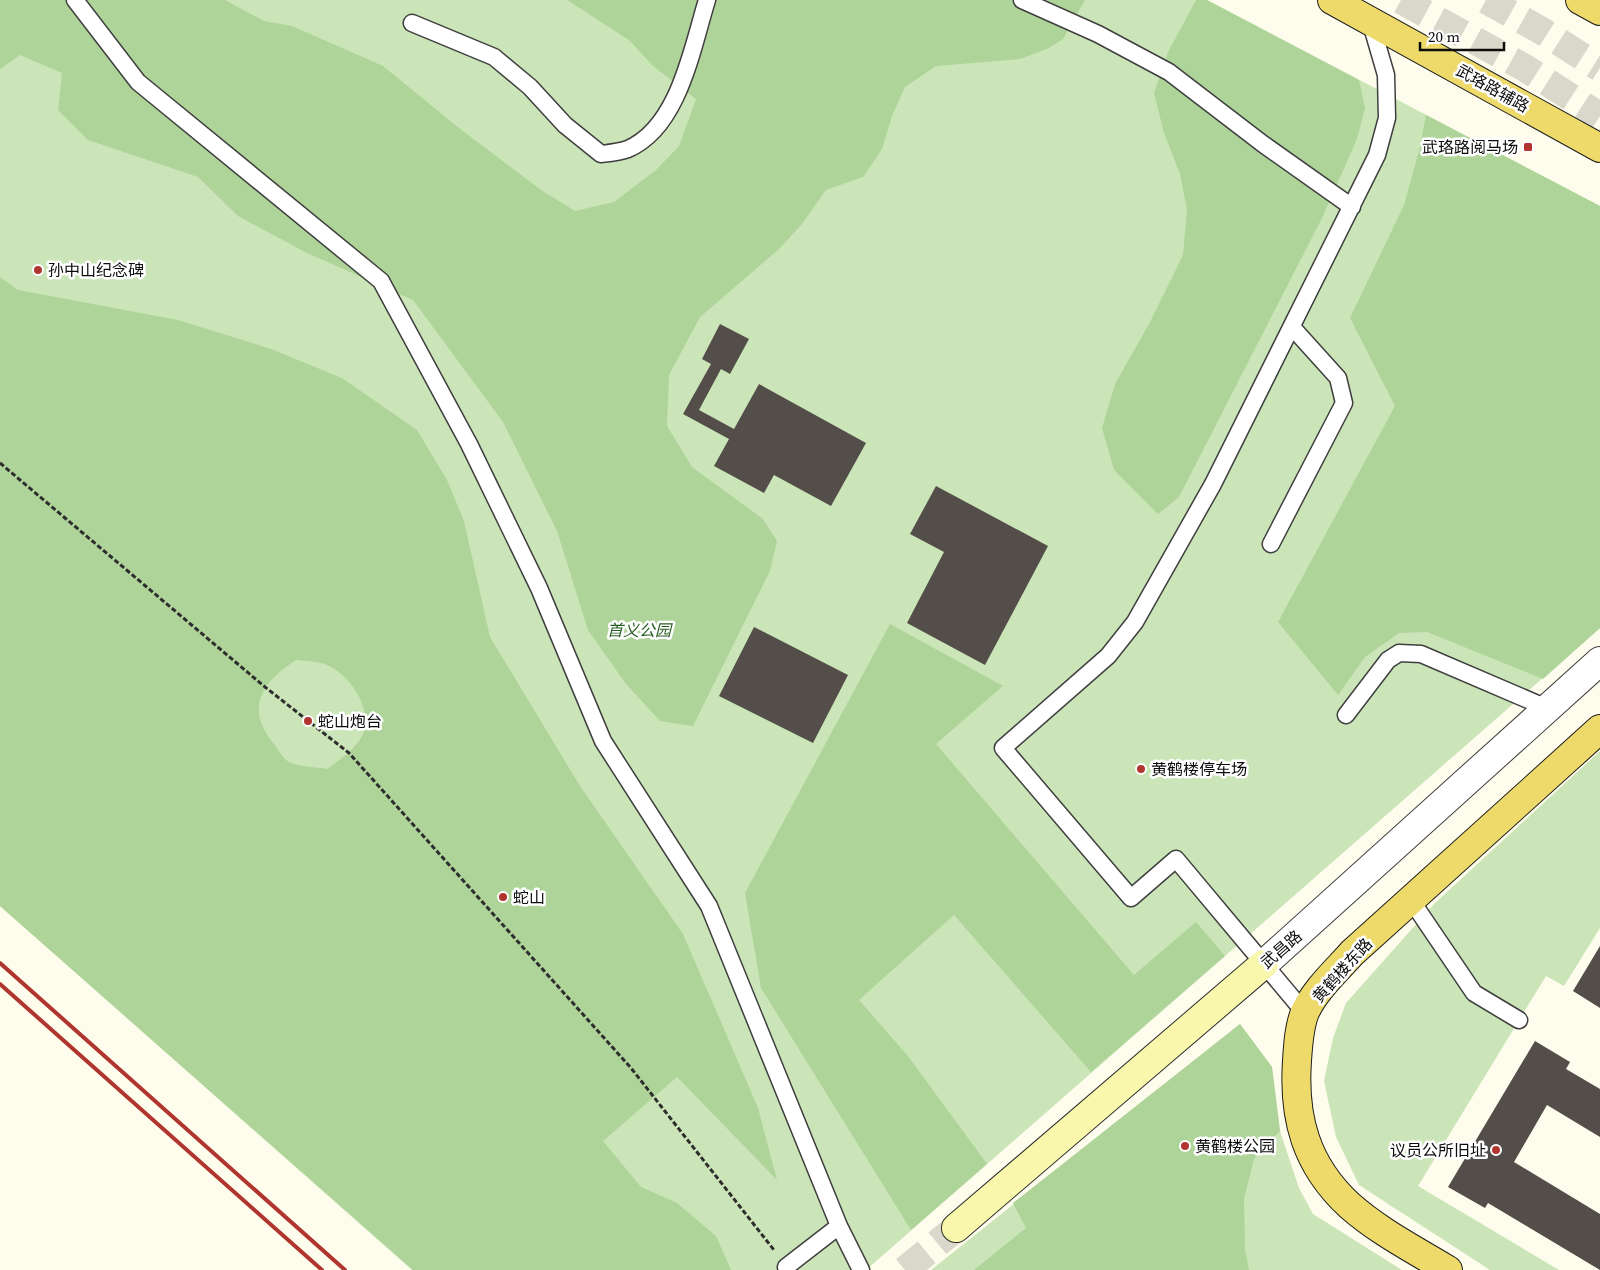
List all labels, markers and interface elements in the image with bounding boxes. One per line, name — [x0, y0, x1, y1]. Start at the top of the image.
scale bar — [1420, 20, 1504, 52]
text: 20 m — [1428, 26, 1460, 47]
street label: 武珞路辅路 — [1453, 59, 1533, 117]
place label: 武珞路阅马场 — [1422, 136, 1518, 158]
marker: 武珞路阅马场 — [1522, 141, 1534, 153]
place label: 孙中山纪念碑 — [48, 259, 144, 281]
marker: 孙中山纪念碑 — [32, 264, 44, 276]
park label: 首义公园 — [607, 619, 673, 641]
place label: 蛇山炮台 — [318, 710, 382, 732]
marker: 蛇山炮台 — [302, 715, 314, 727]
place label: 黄鹤楼停车场 — [1151, 758, 1247, 780]
marker: 黄鹤楼停车场 — [1135, 763, 1147, 775]
place label: 蛇山 — [513, 886, 545, 908]
marker: 蛇山 — [497, 891, 509, 903]
street label: 武昌路 — [1256, 925, 1306, 973]
street label: 黄鹤楼东路 — [1307, 933, 1377, 1007]
place label: 黄鹤楼公园 — [1195, 1135, 1275, 1157]
place label: 议员公所旧址 — [1390, 1139, 1486, 1161]
marker: 黄鹤楼公园 — [1179, 1140, 1191, 1152]
marker: 议员公所旧址 — [1490, 1144, 1502, 1156]

